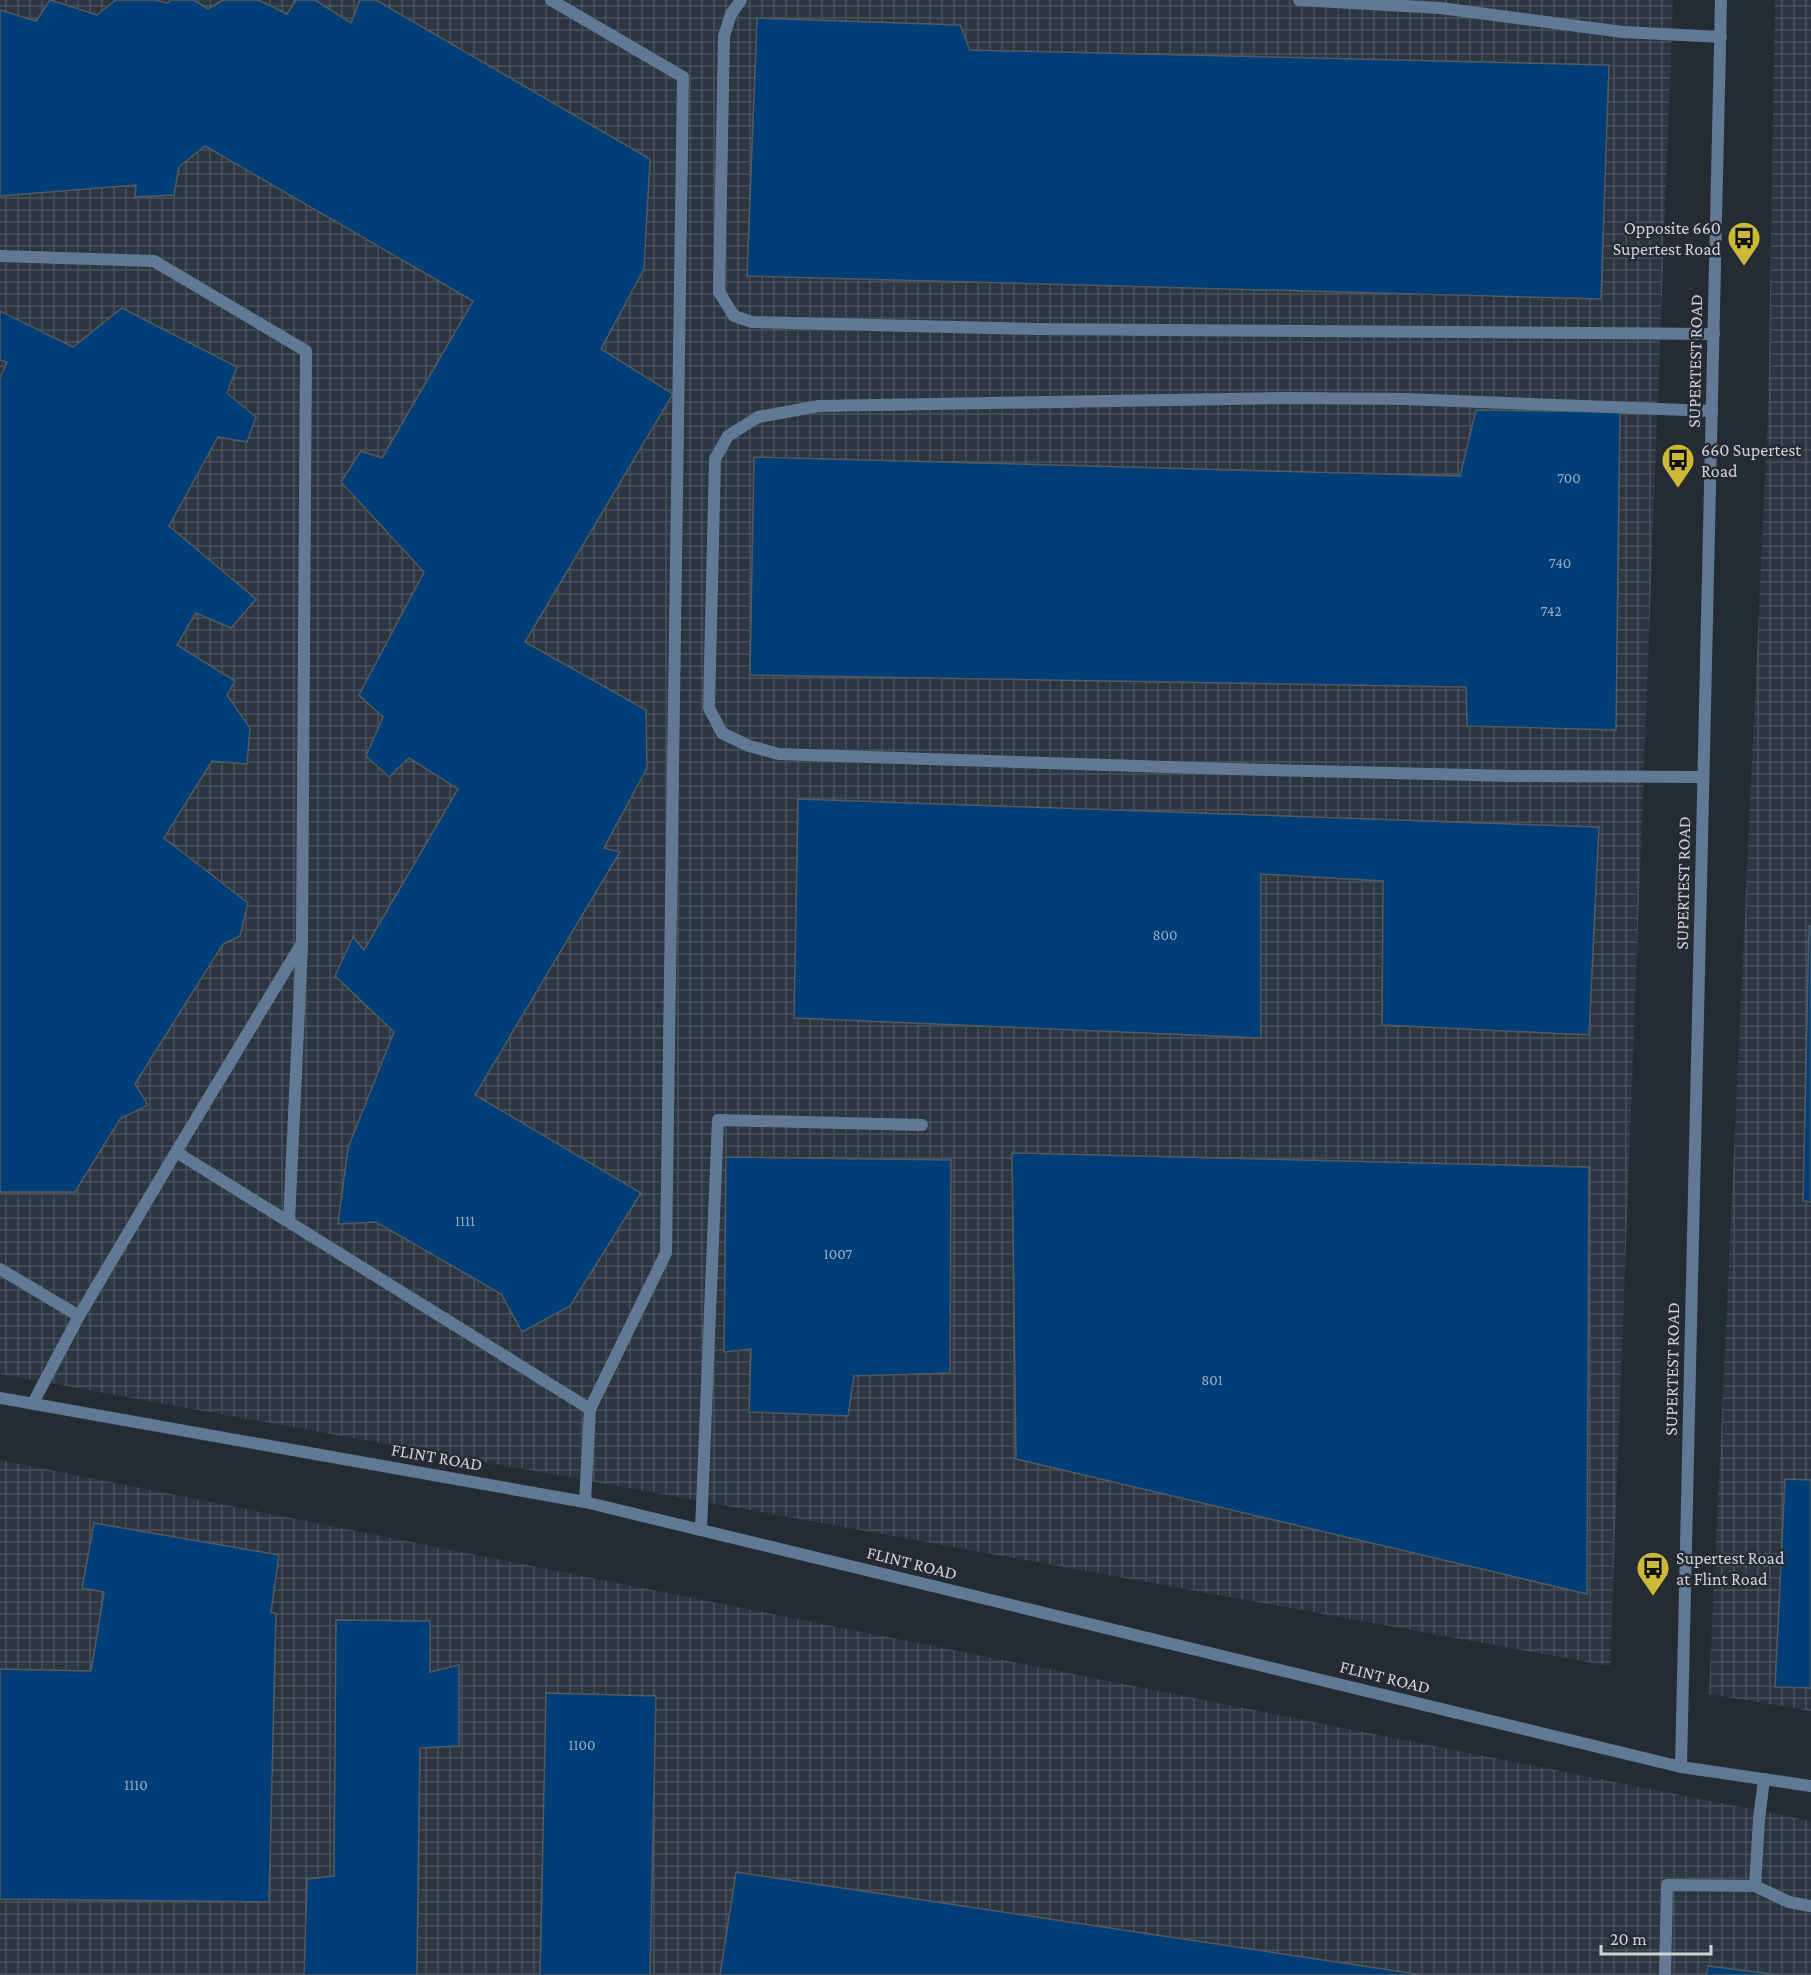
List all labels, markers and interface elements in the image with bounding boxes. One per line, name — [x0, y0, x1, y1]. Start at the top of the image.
place label: Opposite 660 Supertest Road — [1613, 218, 1722, 259]
bus stop icon: Opposite 660 Supertest Road — [1726, 220, 1762, 267]
street label: SUPERTEST ROAD — [1684, 294, 1706, 428]
place label: 660 Supertest Road — [1701, 440, 1802, 481]
bus stop icon: 660 Supertest Road — [1660, 442, 1696, 489]
house number: 700 — [1557, 470, 1581, 486]
house number: 740 — [1549, 555, 1571, 571]
house number: 742 — [1540, 603, 1562, 619]
street label: SUPERTEST ROAD — [1672, 816, 1694, 950]
house number: 800 — [1152, 927, 1178, 943]
house number: 1111 — [455, 1213, 475, 1229]
house number: 1007 — [824, 1246, 852, 1262]
street label: SUPERTEST ROAD — [1661, 1302, 1683, 1436]
house number: 801 — [1201, 1372, 1223, 1388]
street label: FLINT ROAD — [390, 1439, 484, 1475]
street label: FLINT ROAD — [865, 1542, 959, 1584]
place label: Supertest Road at Flint Road — [1676, 1548, 1785, 1589]
bus stop icon: Supertest Road at Flint Road — [1635, 1550, 1671, 1597]
street label: FLINT ROAD — [1338, 1656, 1432, 1698]
house number: 1100 — [569, 1737, 595, 1753]
house number: 1110 — [124, 1777, 148, 1793]
scale bar — [1601, 1918, 1710, 1956]
text: 20 m — [1610, 1929, 1647, 1949]

